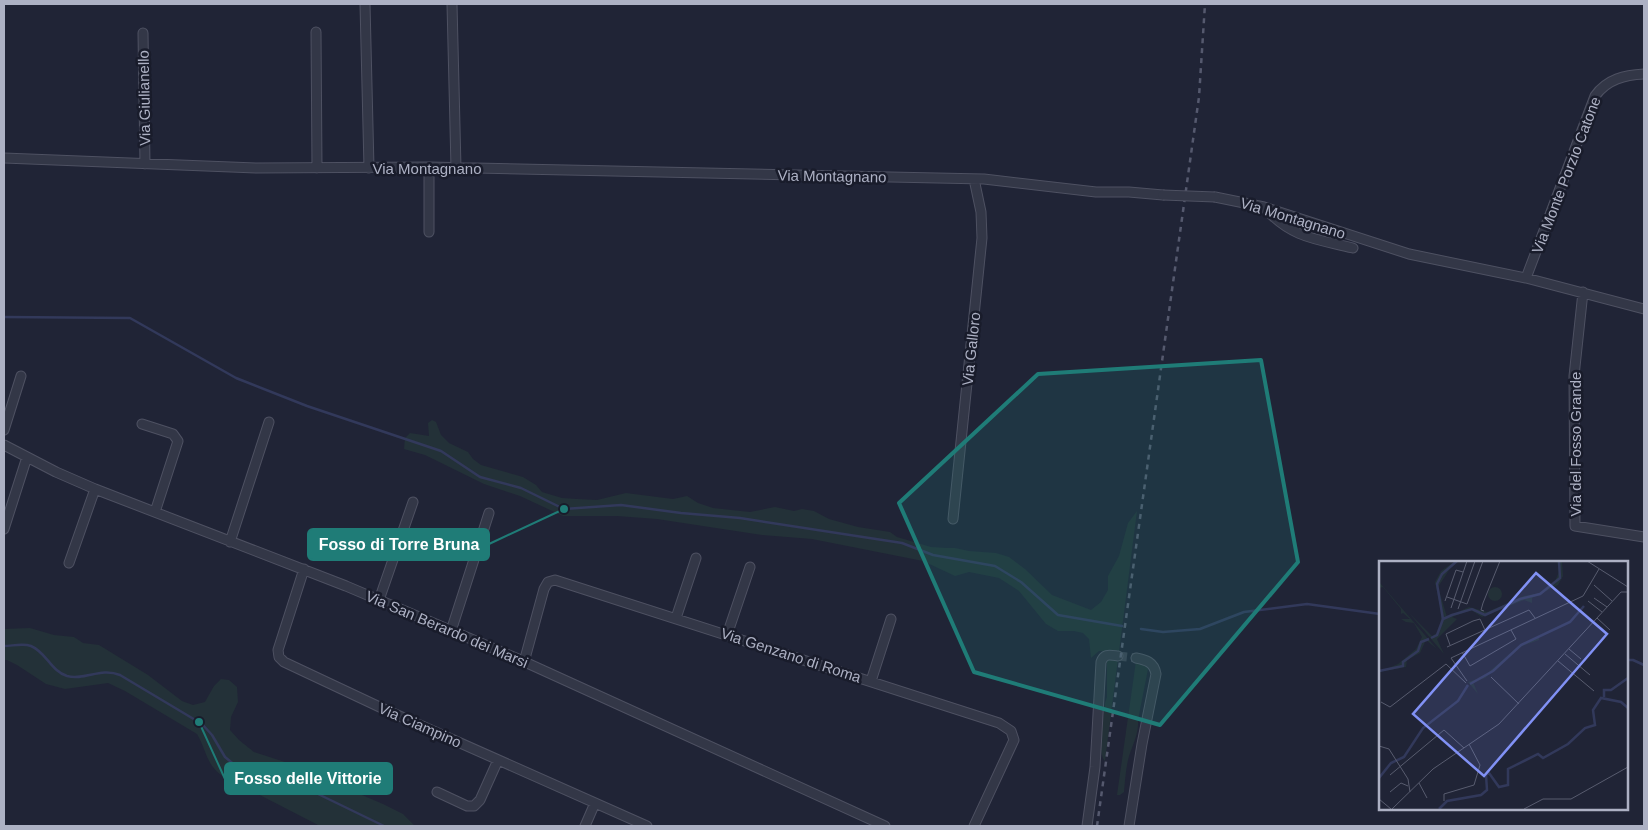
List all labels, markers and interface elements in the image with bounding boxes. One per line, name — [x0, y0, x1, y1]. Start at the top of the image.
street label: Via Giulianello — [135, 50, 153, 146]
street label: Via Monte Porzio Catone — [1528, 94, 1604, 256]
street label: Via Montagnano — [373, 160, 481, 177]
street label: Via Montagnano — [777, 167, 887, 185]
street label: Via Montagnano — [1238, 194, 1348, 242]
street label: Via Galloro — [959, 311, 983, 387]
street label: Via del Fosso Grande — [1567, 372, 1584, 516]
callout: Fosso di Torre Bruna — [308, 529, 489, 560]
text: Fosso di Torre Bruna — [319, 536, 479, 553]
inset map — [1379, 561, 1628, 810]
street label: Via San Berardo dei Marsi — [363, 587, 531, 671]
street label: Via Genzano di Roma — [719, 624, 864, 686]
street label: Via Ciampino — [376, 699, 464, 751]
callout: Fosso delle Vittorie — [225, 763, 392, 794]
text: Fosso delle Vittorie — [234, 770, 382, 787]

